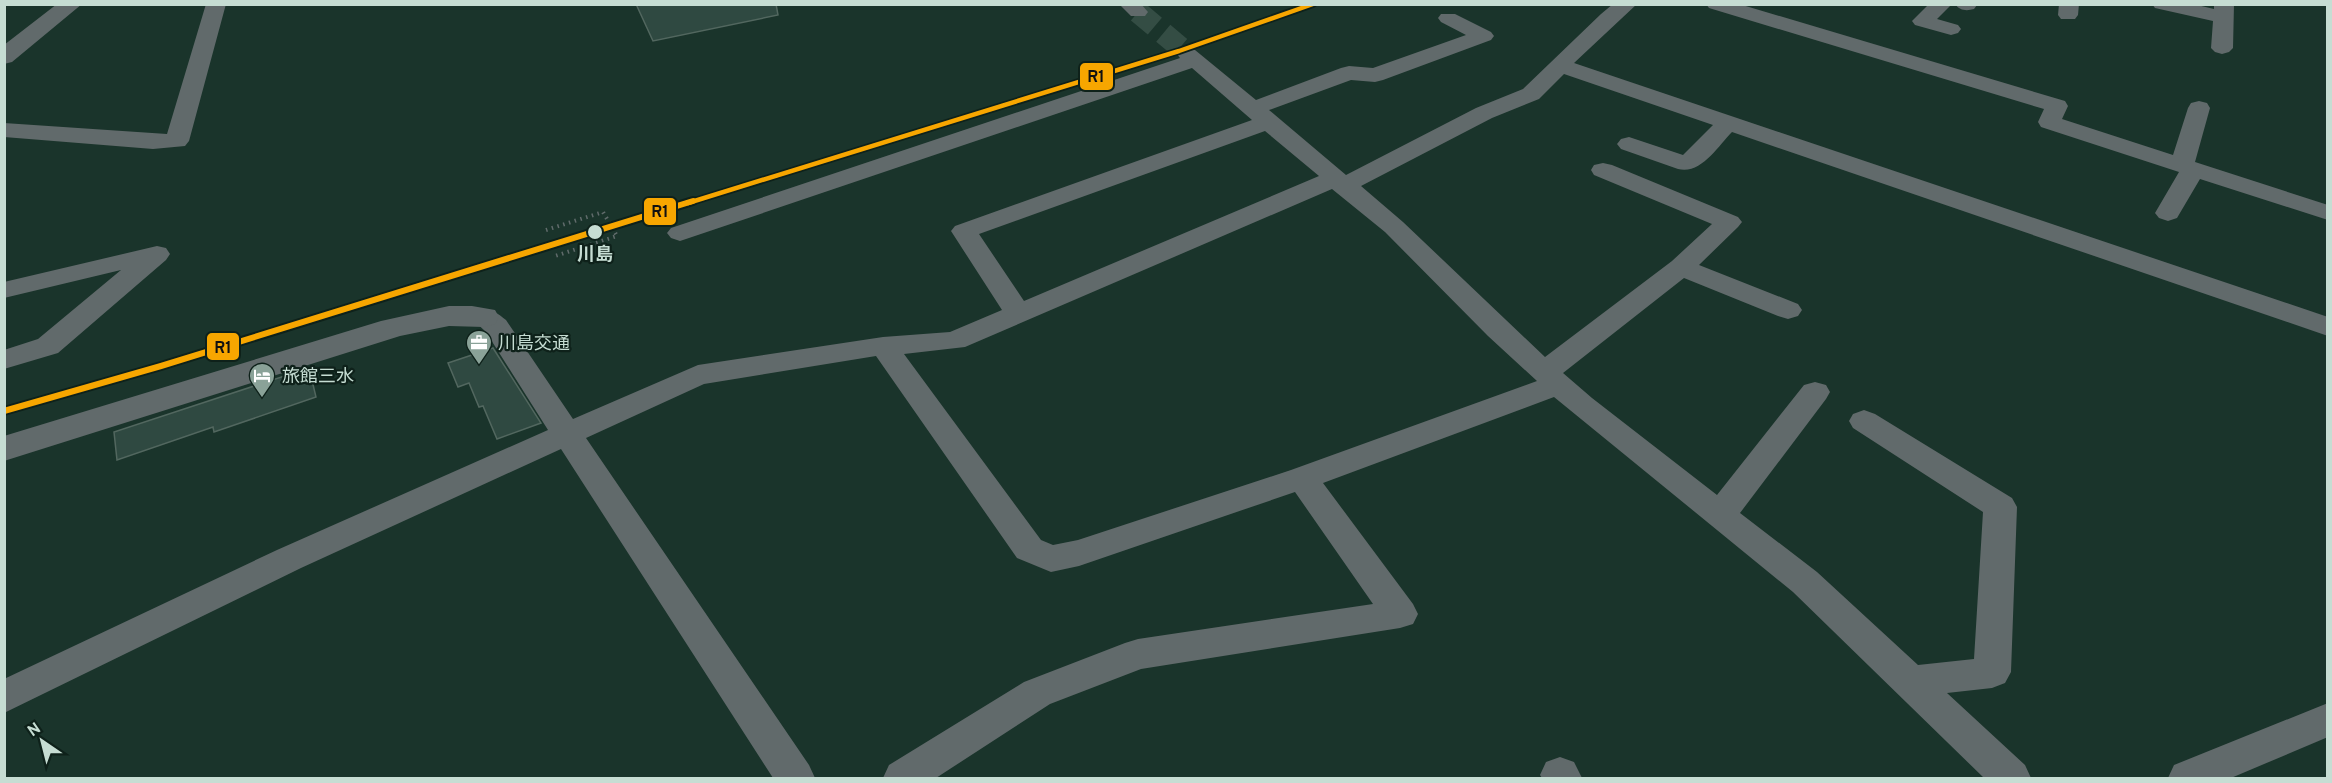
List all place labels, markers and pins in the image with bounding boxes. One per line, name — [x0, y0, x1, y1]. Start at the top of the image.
marker: 川島 — [586, 223, 604, 241]
place label: 川島 — [577, 244, 613, 267]
office icon: 川島交通 — [464, 328, 494, 366]
place label: 川島交通 — [498, 333, 570, 356]
hotel icon: 旅館三水 — [247, 361, 277, 399]
place label: 旅館三水 — [282, 366, 354, 389]

